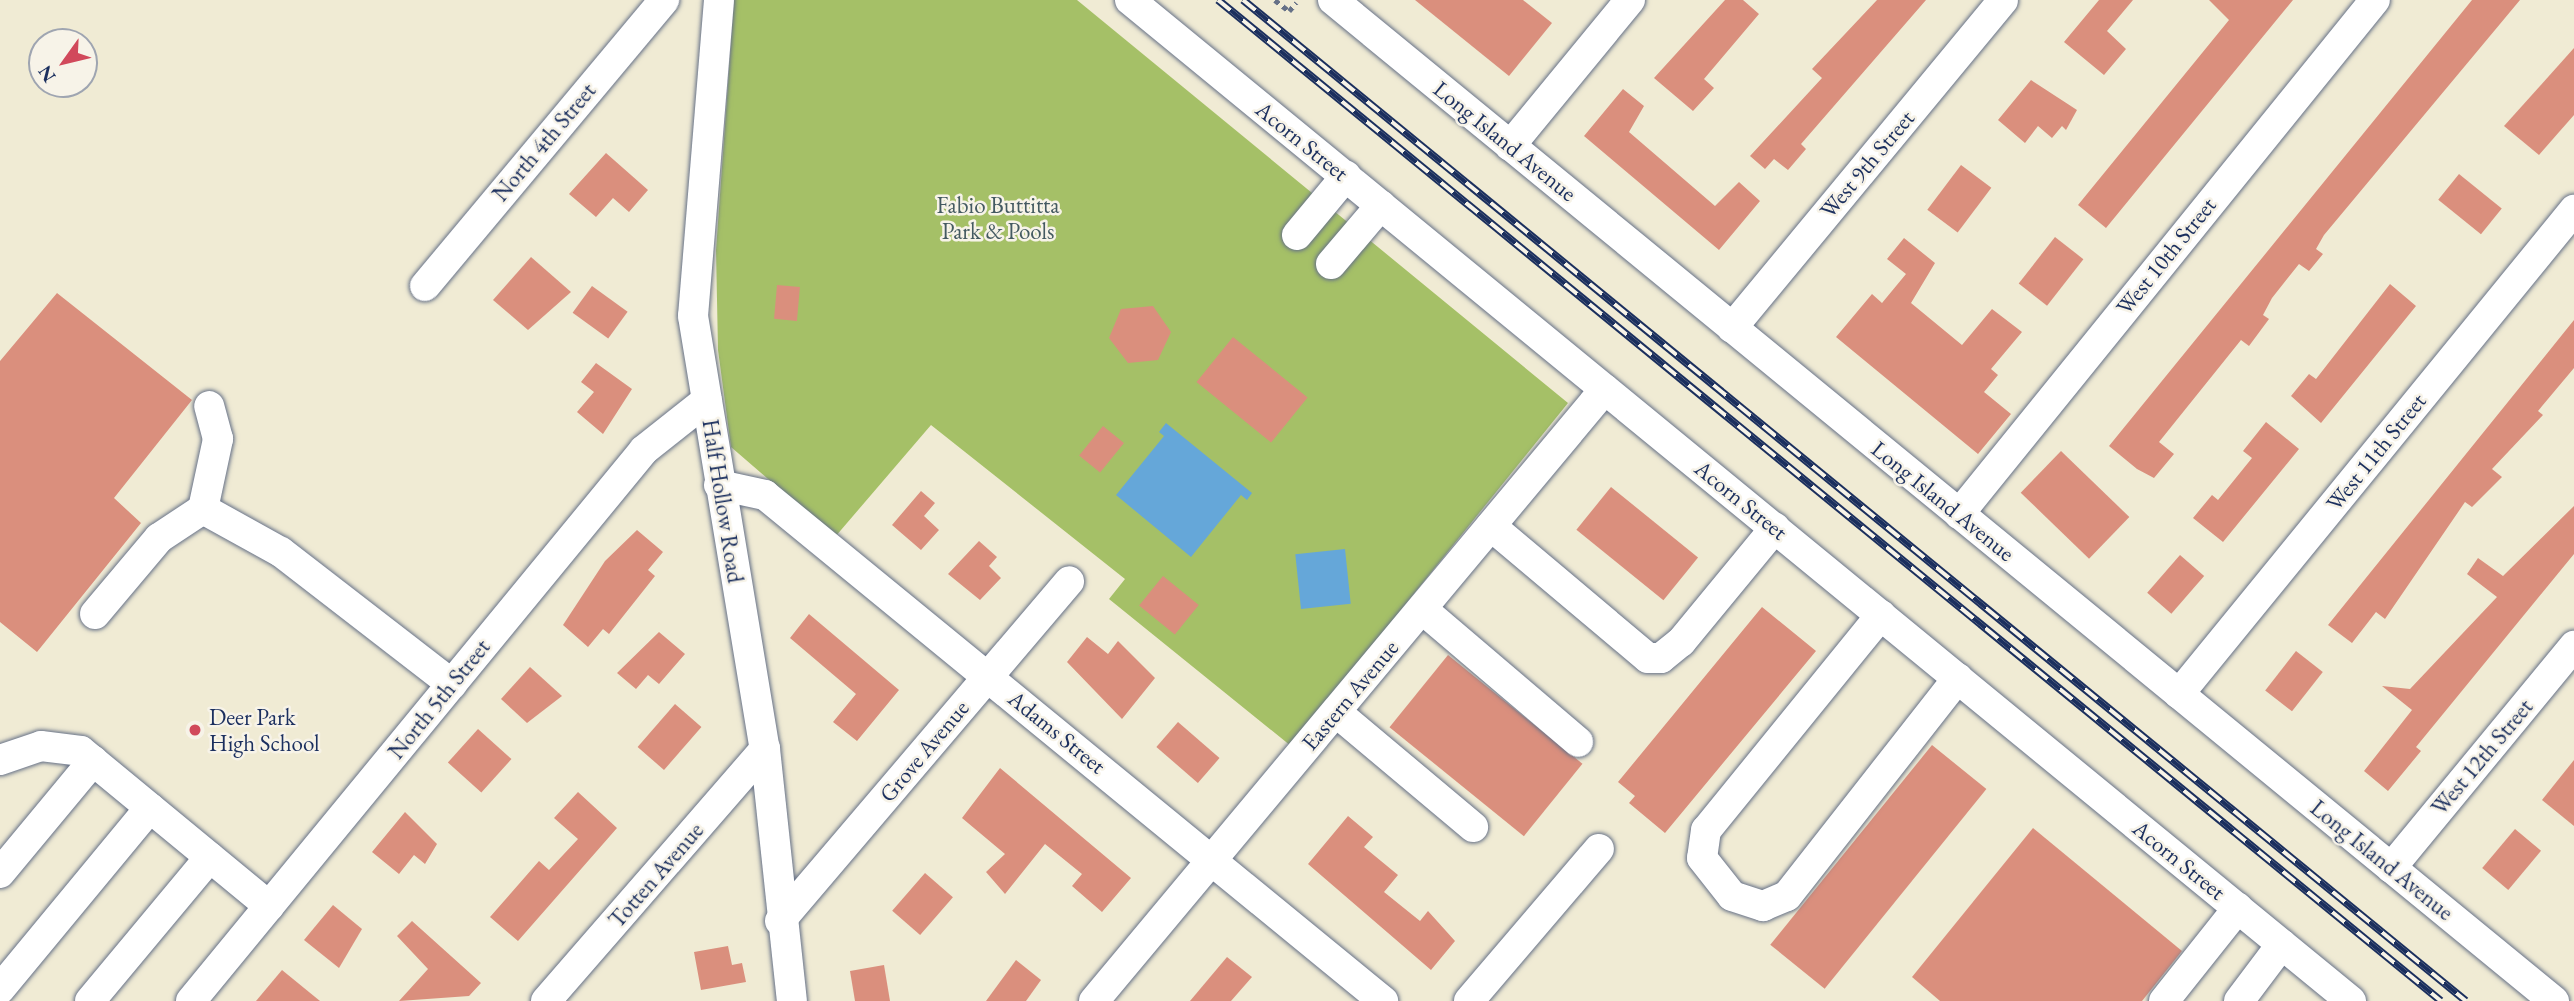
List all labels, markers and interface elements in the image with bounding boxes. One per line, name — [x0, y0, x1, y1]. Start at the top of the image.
north arrow — [28, 28, 98, 98]
text: N — [32, 61, 61, 87]
street label: Long Island Avenue — [1428, 75, 1582, 207]
street label: North 4th Street — [486, 77, 602, 207]
street label: Acorn Street — [1250, 95, 1354, 187]
street label: West 9th Street — [1814, 104, 1920, 224]
park label: Fabio Buttitta Park & Pools — [936, 191, 1060, 245]
street label: West 10th Street — [2110, 192, 2222, 320]
street label: West 11th Street — [2320, 388, 2432, 516]
street label: Half Hollow Road — [696, 417, 750, 585]
street label: Long Island Avenue — [1866, 435, 2020, 567]
street label: Acorn Street — [1689, 454, 1793, 546]
street label: North 5th Street — [382, 634, 496, 764]
street label: Eastern Avenue — [1296, 634, 1404, 756]
street label: Adams Street — [1003, 684, 1111, 780]
street label: West 12th Street — [2425, 693, 2539, 821]
street label: Grove Avenue — [873, 694, 975, 808]
place label: Deer Park High School — [209, 703, 320, 757]
marker: Deer Park High School — [187, 722, 203, 738]
street label: Long Island Avenue — [2305, 794, 2459, 926]
street label: Acorn Street — [2127, 814, 2231, 906]
street label: Totten Avenue — [603, 817, 709, 933]

